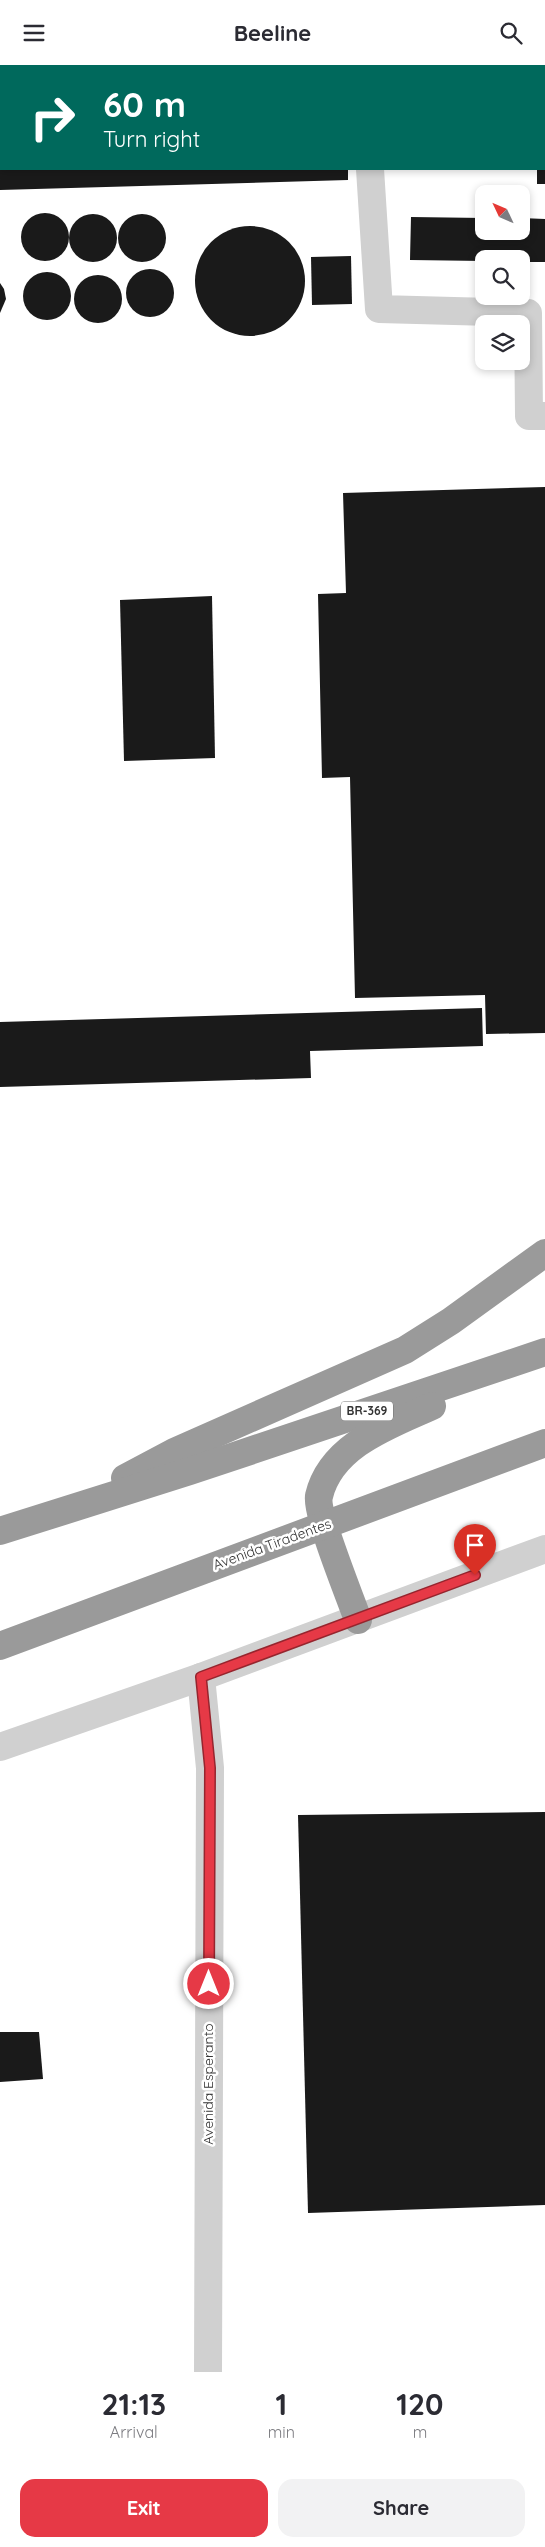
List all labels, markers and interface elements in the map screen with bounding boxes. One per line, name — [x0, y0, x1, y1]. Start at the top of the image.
icon: menu — [20, 19, 48, 47]
text: Beeline — [234, 19, 311, 47]
icon: search — [497, 19, 525, 47]
text: 60 m — [103, 82, 186, 126]
icon: right — [20, 85, 85, 150]
text: Turn right — [103, 125, 200, 153]
north arrow — [475, 185, 530, 240]
map controls — [475, 185, 530, 370]
button: search — [475, 250, 530, 305]
button: layers — [475, 315, 530, 370]
road number: BR-369 — [341, 1401, 393, 1420]
street label: Avenida Tiradentes — [210, 1514, 334, 1574]
pin — [454, 1524, 496, 1575]
icon: arrive — [461, 1531, 489, 1559]
position arrow — [182, 1957, 234, 2009]
street label: Avenida Esperanto — [199, 2023, 217, 2145]
text: 21:13 — [101, 2385, 166, 2423]
text: 1 — [275, 2385, 287, 2423]
text: 120 — [396, 2385, 444, 2423]
text: Arrival — [110, 2422, 158, 2442]
text: min — [268, 2422, 295, 2442]
text: m — [413, 2422, 427, 2442]
button: Exit — [20, 2479, 268, 2537]
button: Share — [278, 2479, 525, 2537]

